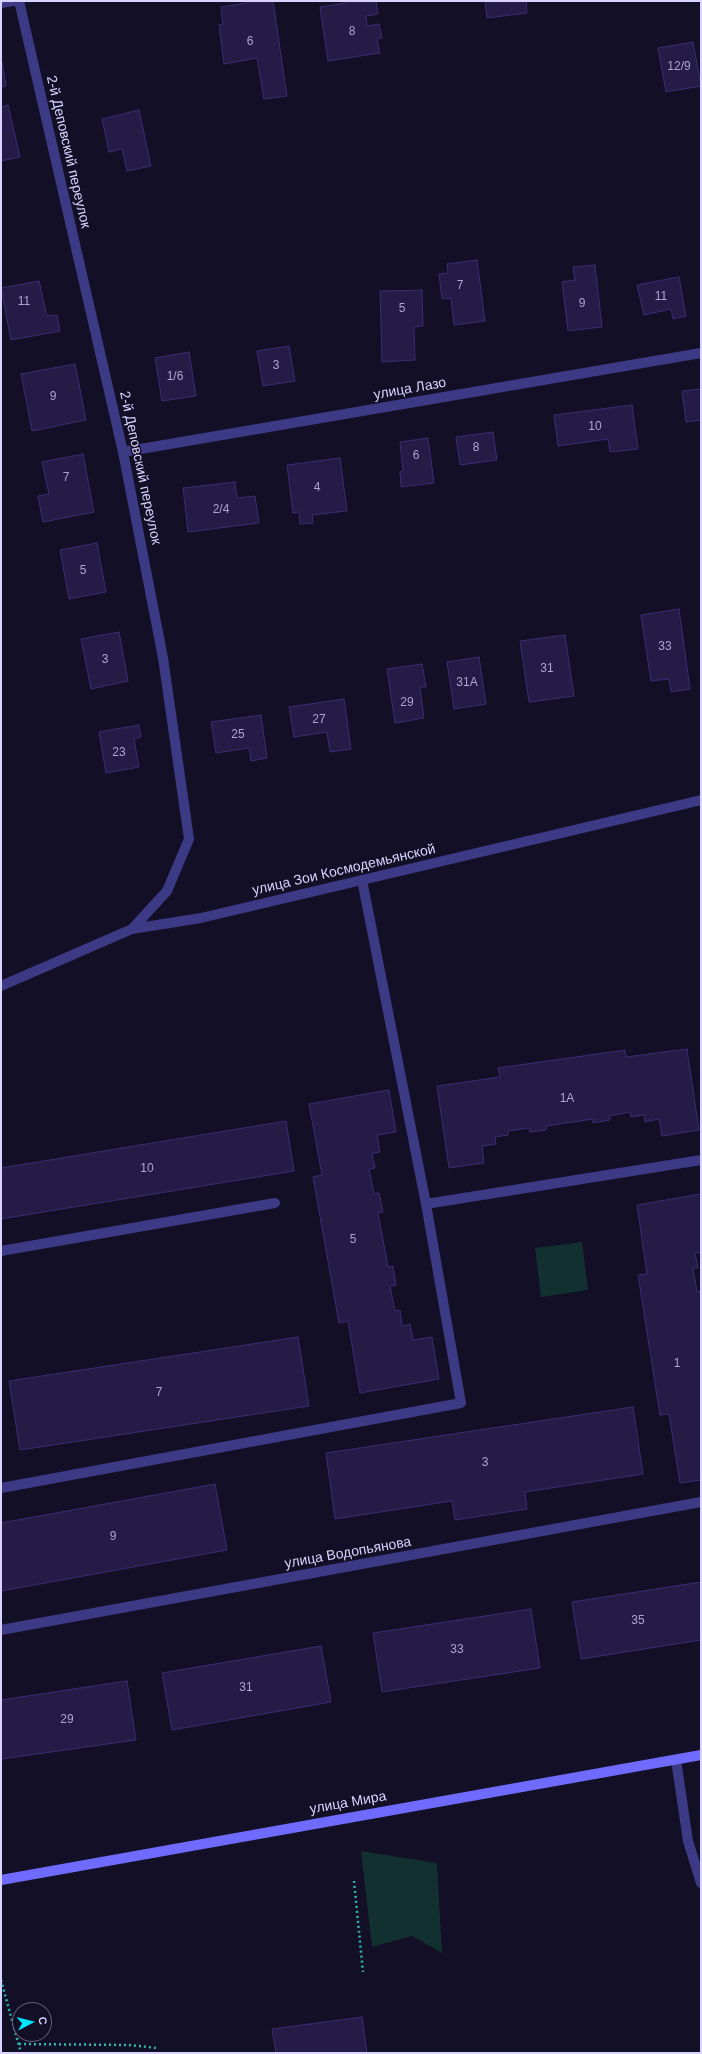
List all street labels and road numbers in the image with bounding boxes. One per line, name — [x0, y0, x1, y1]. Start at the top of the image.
street label: 2-й Деповский переулок — [42, 74, 94, 230]
street label: улица Лазо — [372, 374, 448, 404]
street label: 2-й Деповский переулок — [116, 390, 164, 546]
street label: улица Зои Космодемьянской — [251, 841, 437, 899]
street label: улица Водопьянова — [283, 1534, 413, 1572]
street label: улица Мира — [308, 1788, 388, 1818]

